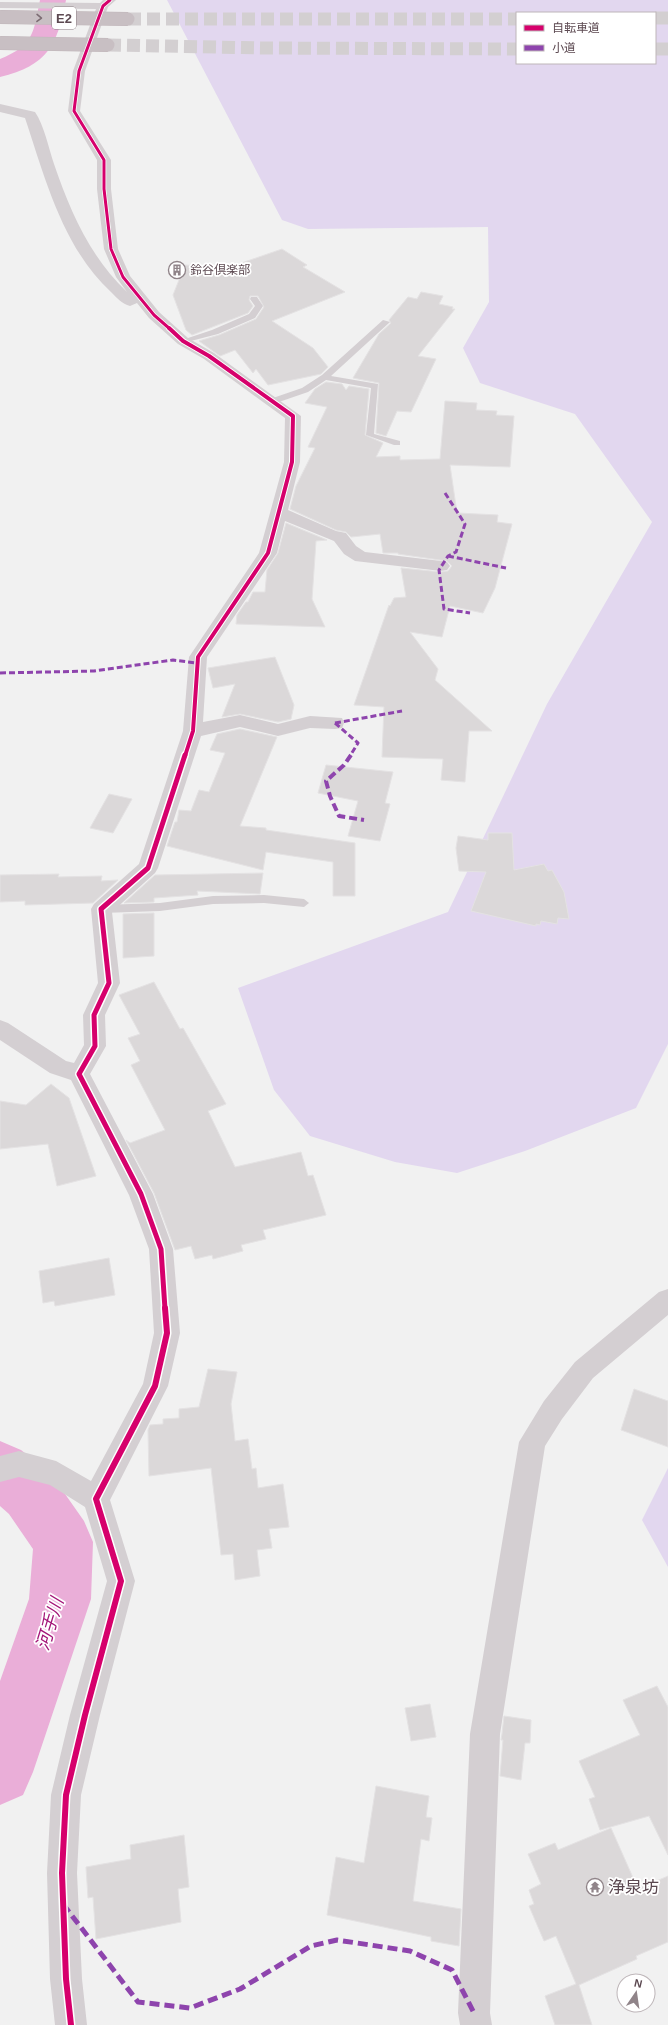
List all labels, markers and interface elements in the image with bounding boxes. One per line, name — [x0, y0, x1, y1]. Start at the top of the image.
road number: E2 — [52, 7, 76, 29]
legend — [516, 12, 656, 64]
one-way arrow — [36, 14, 42, 22]
text: 自転車道 — [552, 21, 600, 35]
text: 小道 — [552, 41, 576, 55]
building icon: 鈴谷倶楽部 — [167, 260, 187, 280]
place label: 鈴谷倶楽部 — [190, 263, 250, 277]
water label: 河手川 — [33, 1593, 68, 1653]
temple icon: 浄泉坊 — [585, 1877, 605, 1897]
place label: 浄泉坊 — [608, 1878, 659, 1897]
north arrow — [616, 1973, 656, 2013]
text: N — [633, 1977, 644, 1990]

